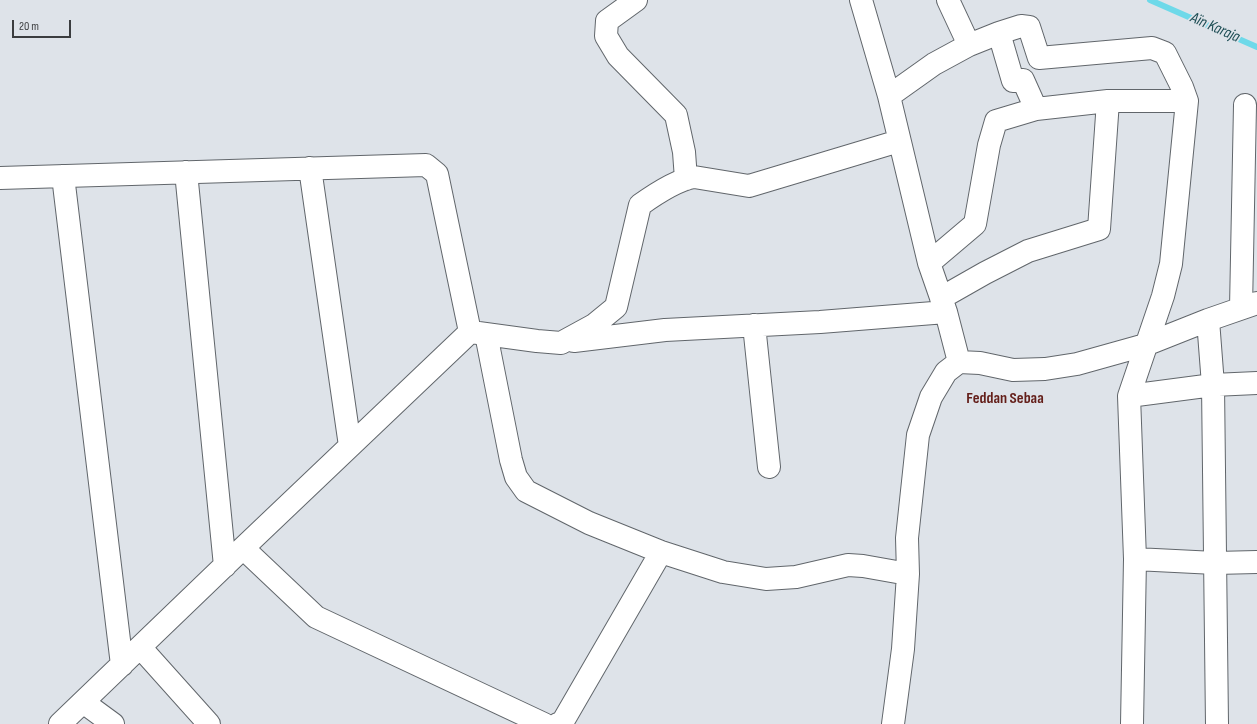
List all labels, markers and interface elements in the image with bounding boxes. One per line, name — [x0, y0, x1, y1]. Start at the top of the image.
water label: Aïn Karaja — [1187, 9, 1243, 47]
scale bar — [14, 12, 73, 38]
text: 20 m — [19, 19, 39, 34]
district label: Feddan Sebaa — [966, 389, 1044, 409]

